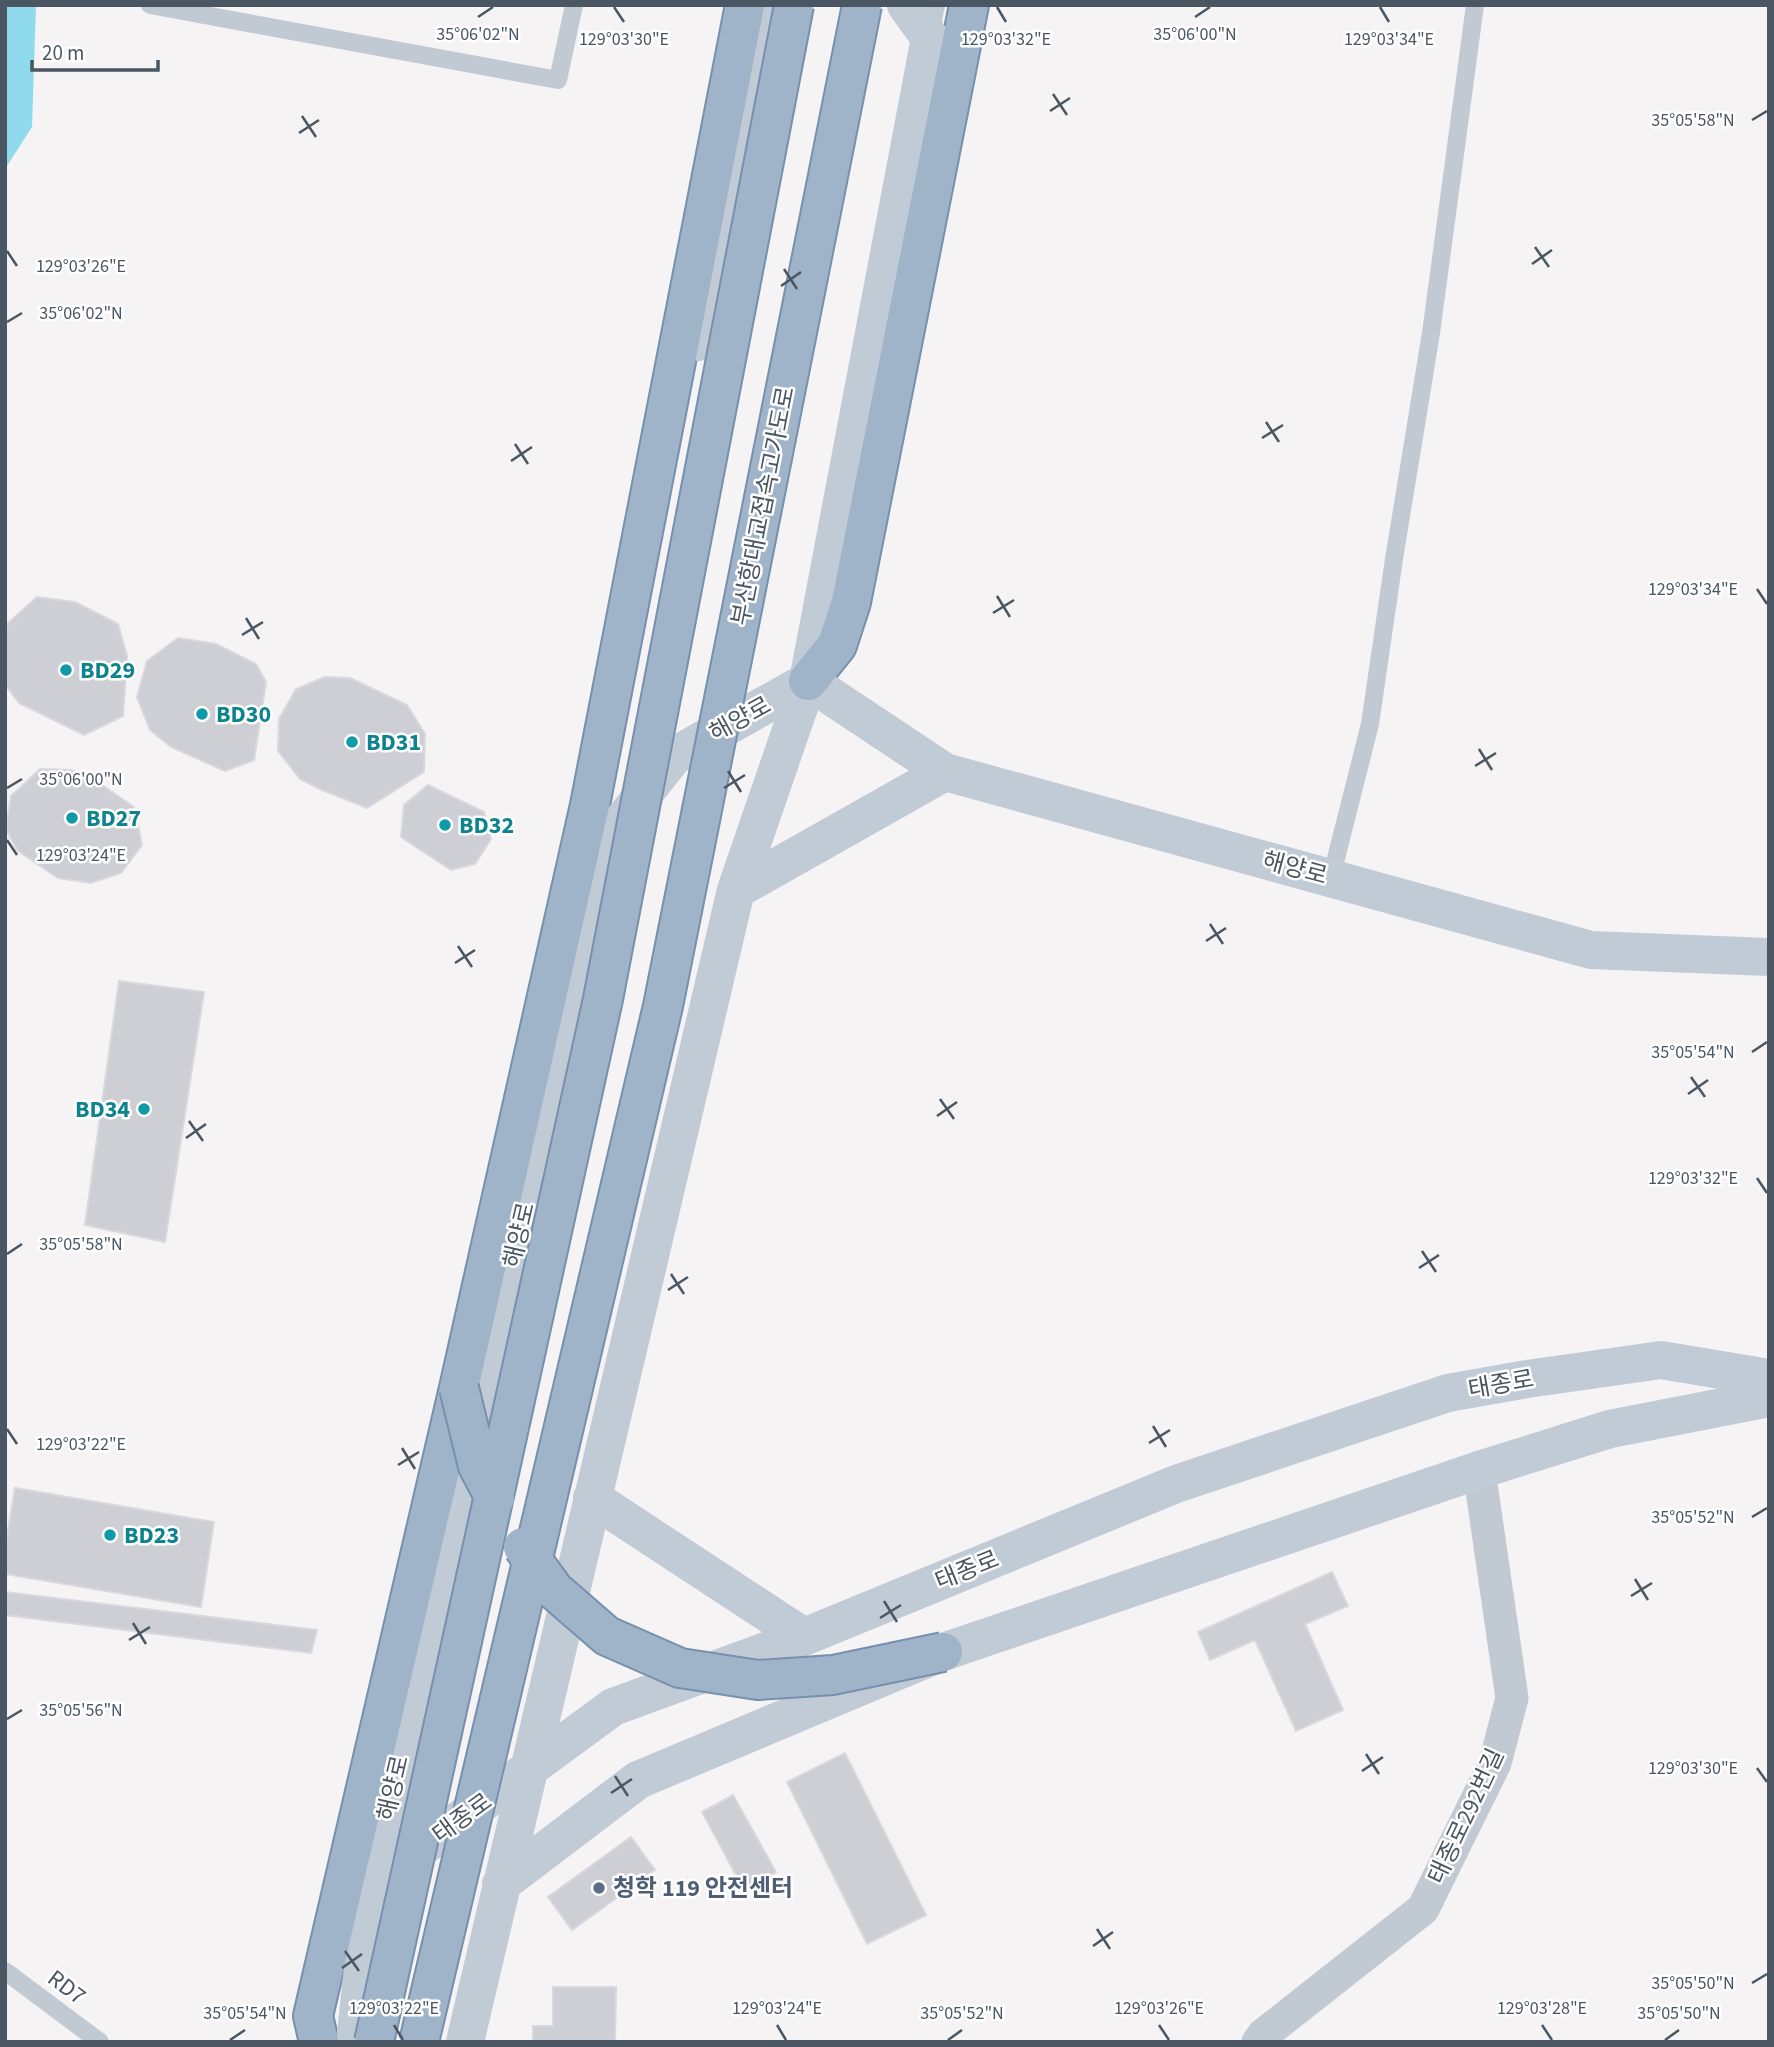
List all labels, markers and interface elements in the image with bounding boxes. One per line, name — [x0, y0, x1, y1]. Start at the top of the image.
text: 35°06'02"N — [436, 22, 520, 47]
text: 35°06'00"N — [1153, 22, 1237, 47]
text: 129°03'30"E — [579, 27, 669, 52]
text: 129°03'32"E — [961, 27, 1051, 52]
text: 129°03'34"E — [1344, 27, 1434, 52]
scale bar — [32, 28, 158, 72]
text: 20 m — [42, 38, 84, 68]
text: 35°05'58"N — [1651, 108, 1735, 133]
text: 129°03'26"E — [36, 254, 126, 279]
text: 35°06'02"N — [39, 301, 123, 326]
street label: 부산항대교접속고가도로 — [723, 384, 804, 629]
text: 129°03'34"E — [1648, 577, 1738, 602]
place label: BD29 — [80, 653, 135, 688]
marker: BD29 — [58, 662, 74, 678]
street label: 해양로 — [703, 688, 778, 751]
place label: BD30 — [216, 697, 271, 732]
marker: BD30 — [194, 706, 210, 722]
place label: BD31 — [366, 725, 421, 760]
marker: BD31 — [344, 734, 360, 750]
text: 35°06'00"N — [39, 767, 123, 792]
place label: BD27 — [86, 801, 141, 836]
place label: BD32 — [459, 808, 514, 843]
marker: BD27 — [64, 810, 80, 826]
marker: BD32 — [437, 817, 453, 833]
text: 129°03'24"E — [36, 843, 126, 868]
street label: 해양로 — [1258, 843, 1331, 894]
text: 35°05'54"N — [1651, 1040, 1735, 1065]
place label: BD34 — [75, 1092, 130, 1127]
marker: BD34 — [136, 1101, 152, 1117]
text: 129°03'32"E — [1648, 1166, 1738, 1191]
street label: 해양로 — [495, 1199, 544, 1271]
text: 35°05'58"N — [39, 1232, 123, 1257]
street label: 태종로 — [1465, 1362, 1537, 1407]
text: 129°03'22"E — [36, 1432, 126, 1457]
text: 35°05'52"N — [1651, 1505, 1735, 1530]
place label: BD23 — [124, 1518, 179, 1553]
marker: BD23 — [102, 1527, 118, 1543]
street label: 태종로 — [930, 1542, 1004, 1599]
text: 35°05'56"N — [39, 1698, 123, 1723]
street label: 태종로292번길 — [1420, 1743, 1513, 1890]
street label: 해양로 — [369, 1752, 418, 1824]
text: 129°03'30"E — [1648, 1756, 1738, 1781]
street label: 태종로 — [425, 1785, 499, 1852]
place label: 청학 119 안전센터 — [613, 1871, 793, 1906]
marker: 청학 119 안전센터 — [591, 1880, 607, 1896]
street label: RD7 — [40, 1961, 93, 2014]
text: 35°05'50"N — [1651, 1971, 1735, 1996]
text: 129°03'22"E — [349, 1996, 439, 2021]
text: 129°03'24"E — [732, 1996, 822, 2021]
text: 129°03'26"E — [1114, 1996, 1204, 2021]
text: 129°03'28"E — [1497, 1996, 1587, 2021]
text: 35°05'54"N — [203, 2001, 287, 2026]
text: 35°05'52"N — [920, 2001, 1004, 2026]
text: 35°05'50"N — [1637, 2001, 1721, 2026]

